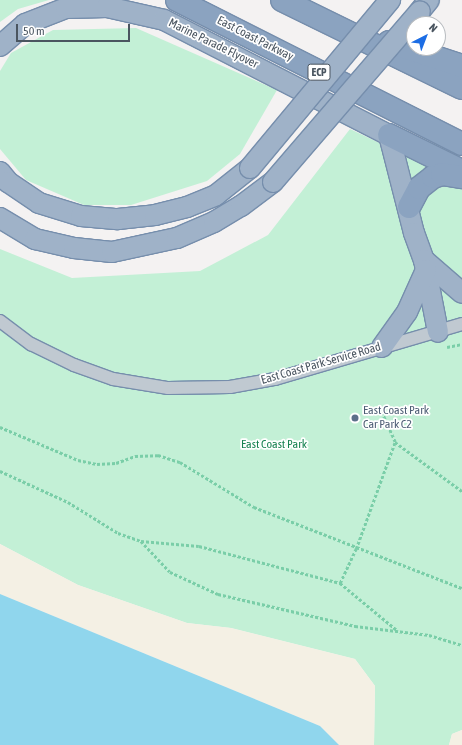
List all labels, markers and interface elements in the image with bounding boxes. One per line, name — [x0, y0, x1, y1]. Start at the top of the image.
street label: East Coast Parkway — [214, 14, 296, 64]
scale bar — [18, 16, 132, 42]
street label: Marine Parade Flyover — [166, 16, 260, 72]
north arrow — [406, 16, 446, 56]
text: N — [427, 21, 440, 34]
text: 50 m — [23, 24, 45, 38]
road number: ECP — [307, 63, 331, 81]
street label: East Coast Park Service Road — [259, 340, 383, 388]
place label: East Coast Park Car Park C2 — [363, 404, 429, 432]
marker: East Coast Park Car Park C2 — [350, 413, 360, 423]
park label: East Coast Park — [241, 438, 307, 452]

